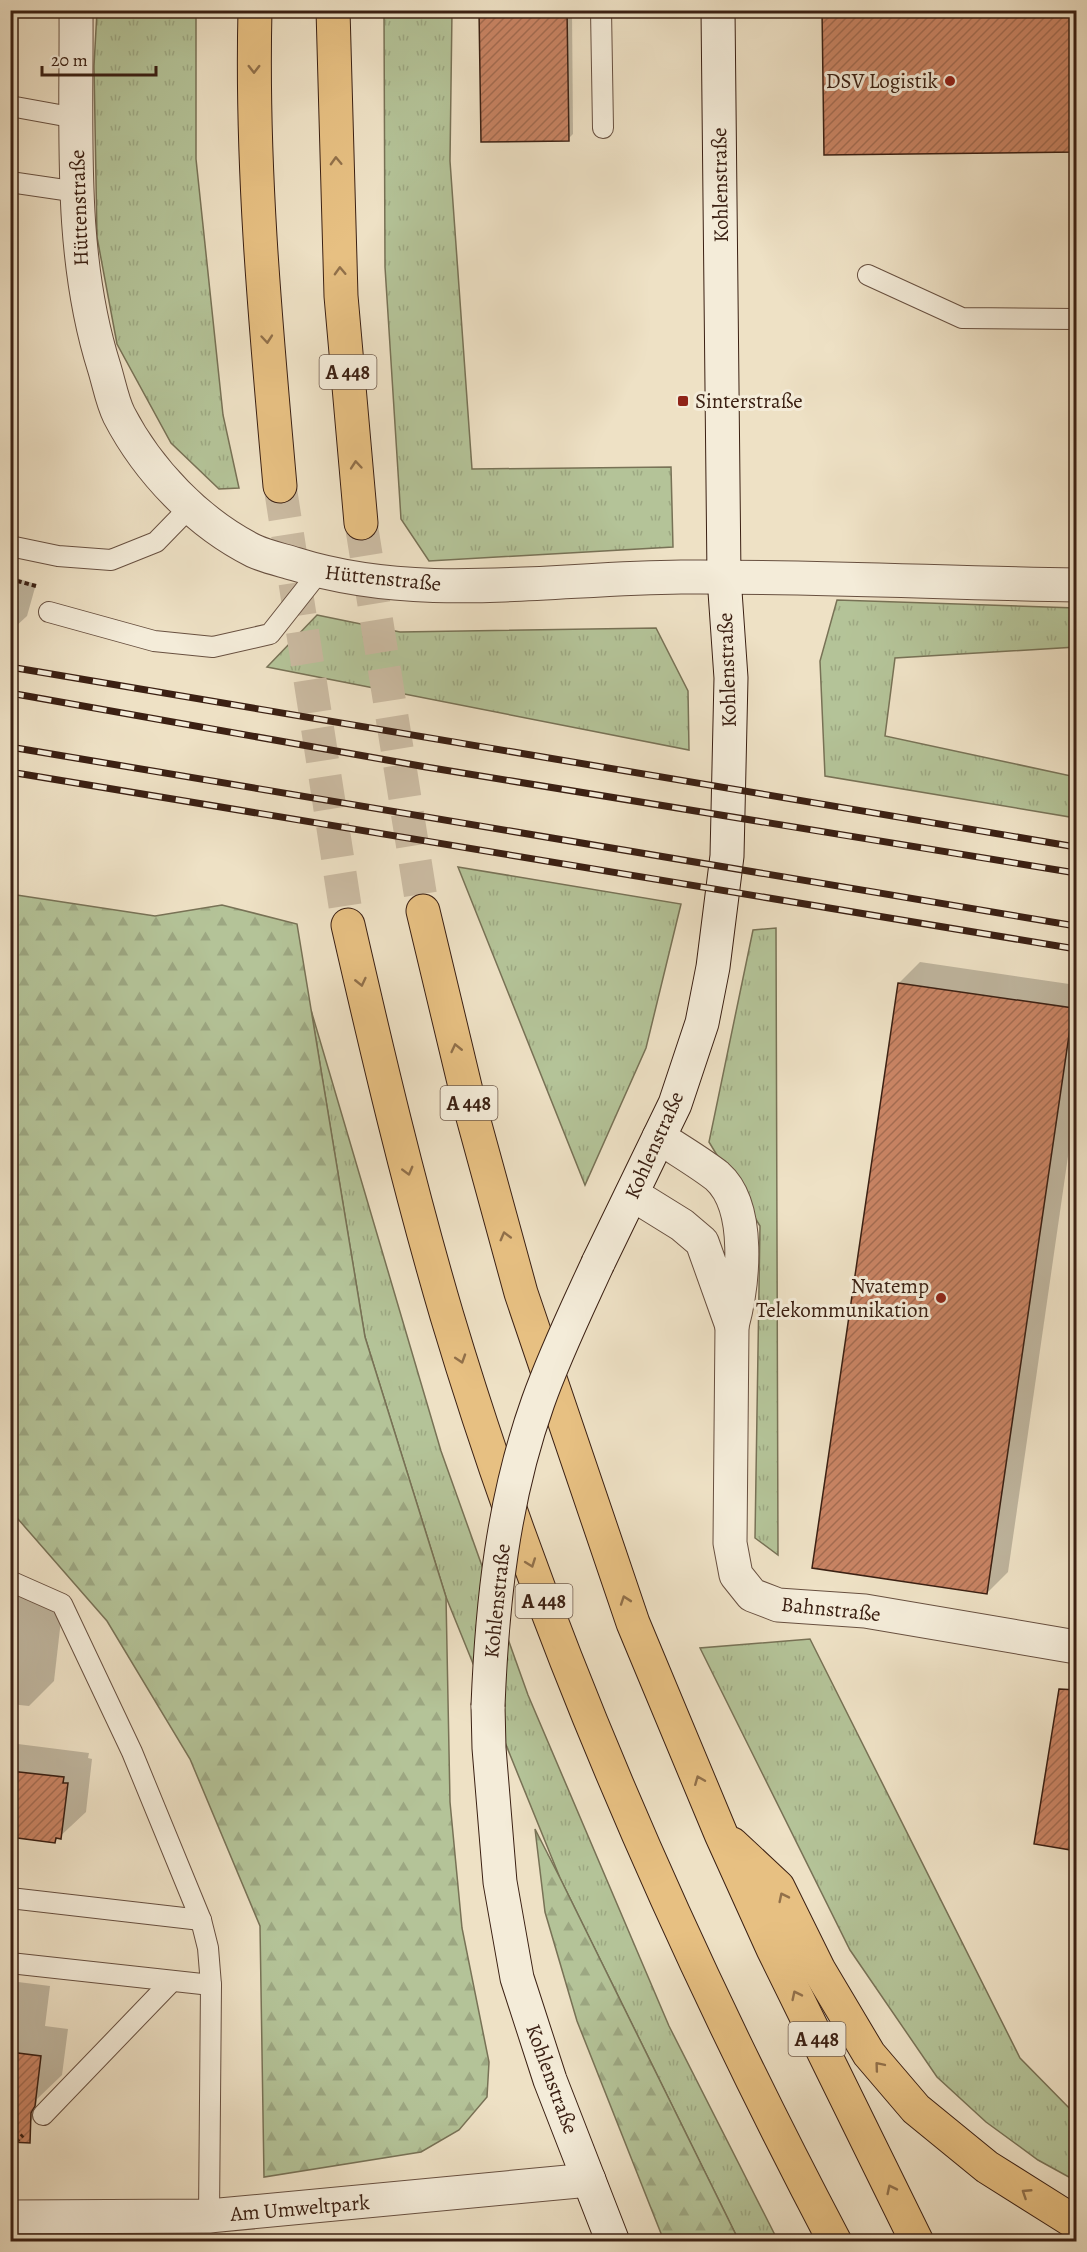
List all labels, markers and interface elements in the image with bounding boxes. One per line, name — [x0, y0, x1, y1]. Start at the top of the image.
scale bar — [42, 39, 156, 77]
text: 20 m — [51, 48, 88, 72]
one-way arrow — [248, 64, 260, 73]
place label: DSV Logistik — [826, 67, 939, 95]
marker: DSV Logistik — [943, 74, 957, 88]
street label: Kohlenstraße — [705, 127, 735, 243]
street label: Hüttenstraße — [63, 149, 95, 267]
one-way arrow — [330, 157, 343, 166]
one-way arrow — [334, 266, 347, 275]
one-way arrow — [260, 334, 273, 343]
road number: A 448 — [320, 355, 376, 389]
place label: Sinterstraße — [695, 387, 803, 415]
marker: Sinterstraße — [676, 394, 690, 408]
one-way arrow — [350, 460, 363, 470]
street label: Hüttenstraße — [323, 558, 443, 598]
street label: Kohlenstraße — [711, 612, 743, 728]
one-way arrow — [354, 977, 367, 987]
one-way arrow — [450, 1043, 463, 1053]
road number: A 448 — [440, 1086, 498, 1120]
street label: Kohlenstraße — [618, 1087, 690, 1203]
one-way arrow — [400, 1166, 413, 1176]
one-way arrow — [500, 1232, 513, 1242]
place label: Nvatemp Telekommunikation — [756, 1272, 929, 1324]
marker: Nvatemp Telekommunikation — [934, 1291, 948, 1305]
one-way arrow — [454, 1353, 466, 1364]
street label: Kohlenstraße — [477, 1542, 517, 1660]
one-way arrow — [523, 1557, 536, 1568]
road number: A 448 — [516, 1584, 572, 1618]
street label: Bahnstraße — [780, 1590, 882, 1628]
one-way arrow — [620, 1595, 632, 1606]
one-way arrow — [694, 1775, 706, 1786]
one-way arrow — [779, 1893, 790, 1904]
one-way arrow — [791, 1991, 803, 2002]
street label: Kohlenstraße — [519, 2020, 585, 2138]
road number: A 448 — [788, 2022, 846, 2056]
one-way arrow — [876, 2062, 887, 2073]
one-way arrow — [887, 2184, 899, 2195]
street label: Am Umweltpark — [228, 2188, 371, 2228]
one-way arrow — [1022, 2189, 1033, 2200]

